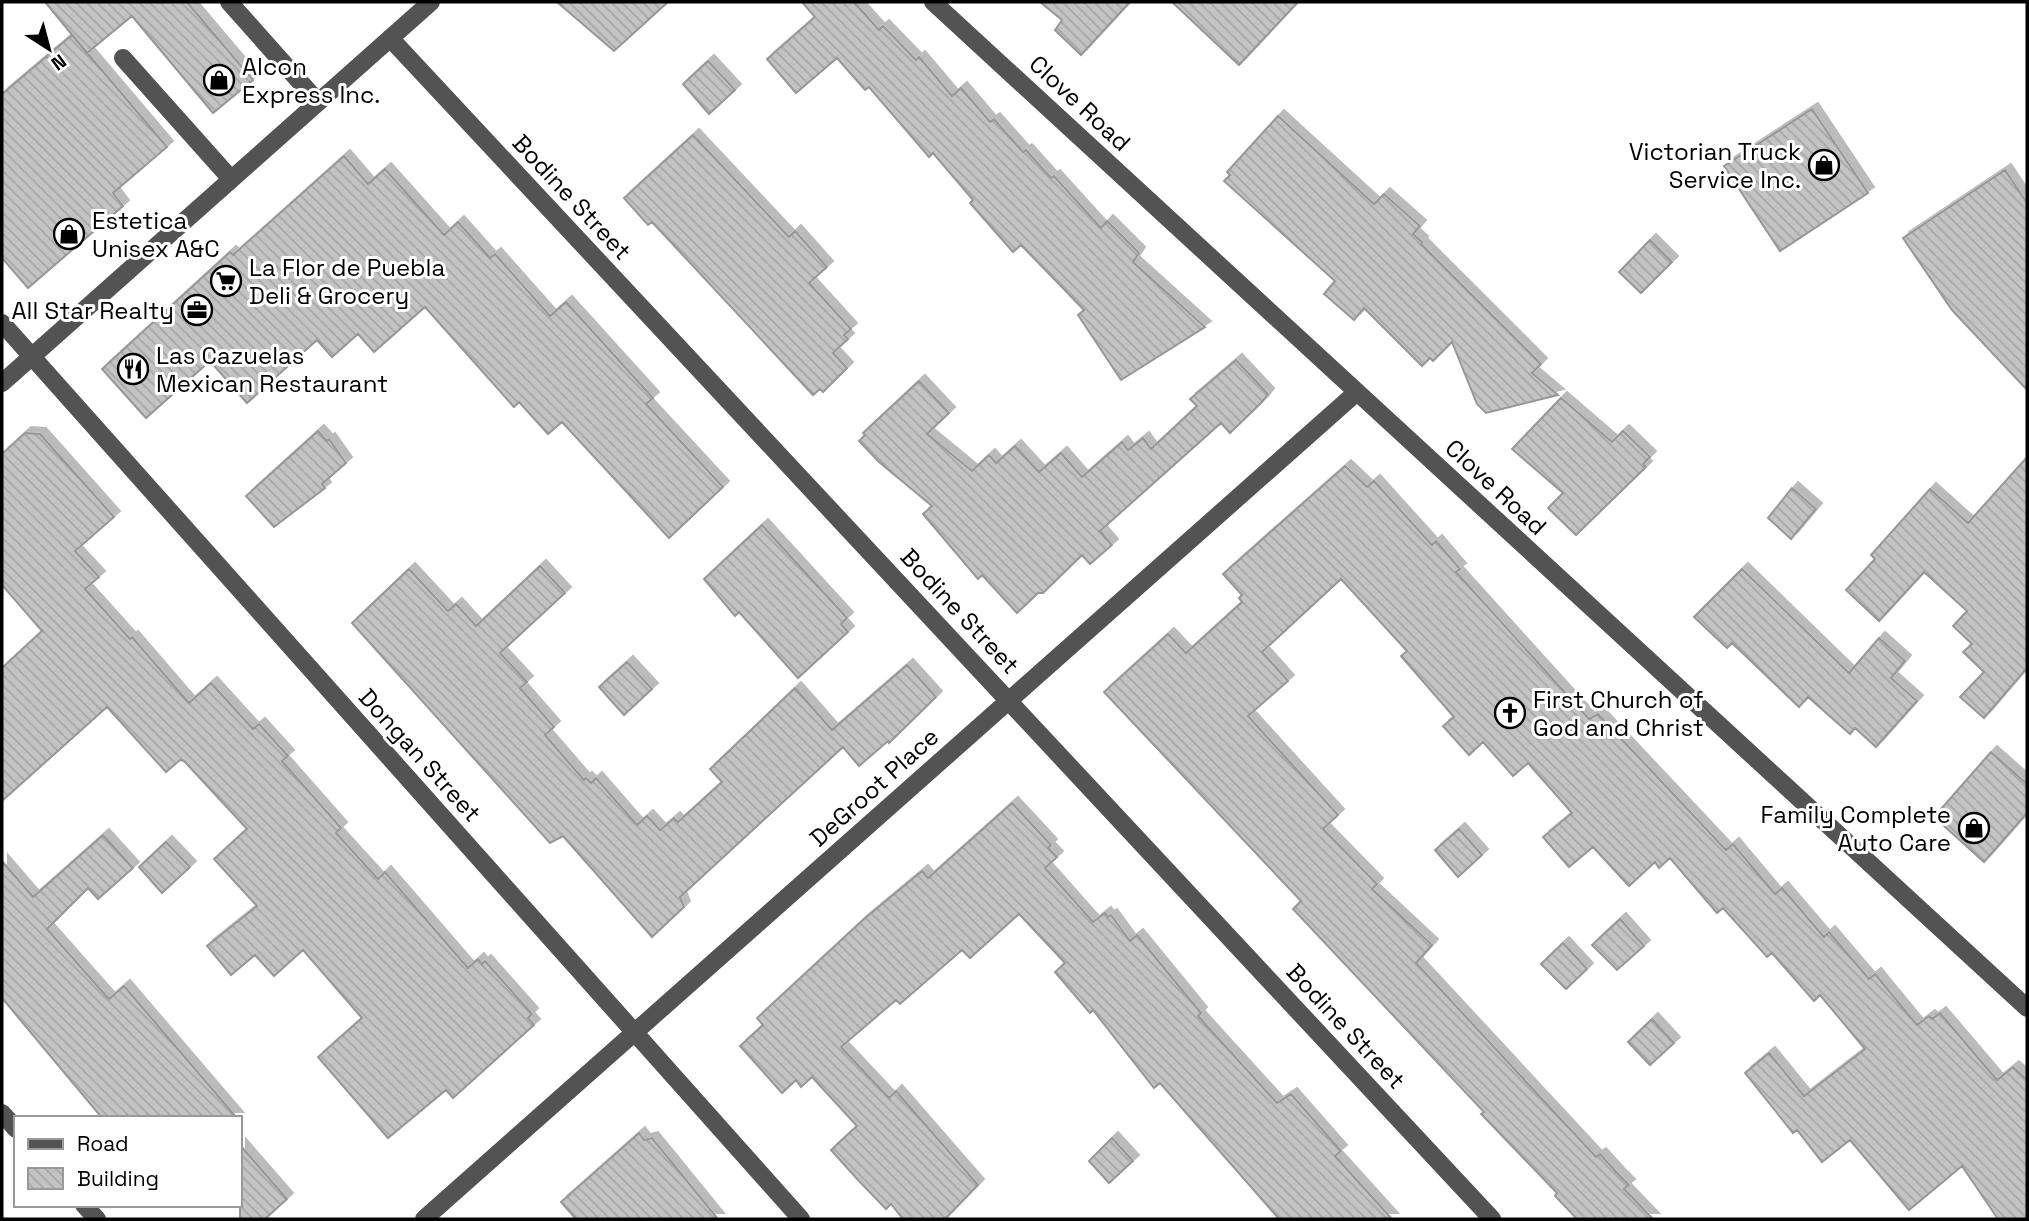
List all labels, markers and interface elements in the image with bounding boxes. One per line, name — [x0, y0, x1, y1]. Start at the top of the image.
north arrow — [14, 14, 84, 84]
text: N — [46, 48, 71, 76]
street label: Clove Road — [1023, 48, 1137, 158]
place label: Alcon Express Inc. — [242, 51, 380, 110]
shop icon: Alcon Express Inc. — [202, 63, 236, 97]
street label: Bodine Street — [506, 128, 638, 266]
place label: Victorian Truck Service Inc. — [1629, 136, 1801, 195]
shop icon: Victorian Truck Service Inc. — [1807, 148, 1841, 182]
place label: Estetica Unisex A&C — [92, 205, 220, 264]
shop icon: Estetica Unisex A&C — [52, 217, 86, 251]
place label: La Flor de Puebla Deli & Grocery — [249, 252, 445, 311]
supermarket icon: La Flor de Puebla Deli & Grocery — [209, 264, 243, 298]
office icon: All Star Realty — [180, 293, 214, 327]
place label: All Star Realty — [12, 295, 174, 326]
place label: Las Cazuelas Mexican Restaurant — [156, 340, 388, 399]
restaurant icon: Las Cazuelas Mexican Restaurant — [116, 352, 150, 386]
street label: Clove Road — [1439, 432, 1553, 542]
street label: Bodine Street — [894, 542, 1026, 680]
street label: Dongan Street — [352, 682, 488, 828]
place label: First Church of God and Christ — [1533, 684, 1704, 743]
church icon: First Church of God and Christ — [1493, 696, 1527, 730]
street label: DeGroot Place — [803, 721, 945, 853]
place label: Family Complete Auto Care — [1760, 799, 1951, 858]
shop icon: Family Complete Auto Care — [1957, 811, 1991, 845]
street label: Bodine Street — [1280, 957, 1412, 1095]
legend — [14, 1116, 242, 1207]
text: Road — [77, 1130, 129, 1157]
text: Building — [77, 1165, 159, 1192]

